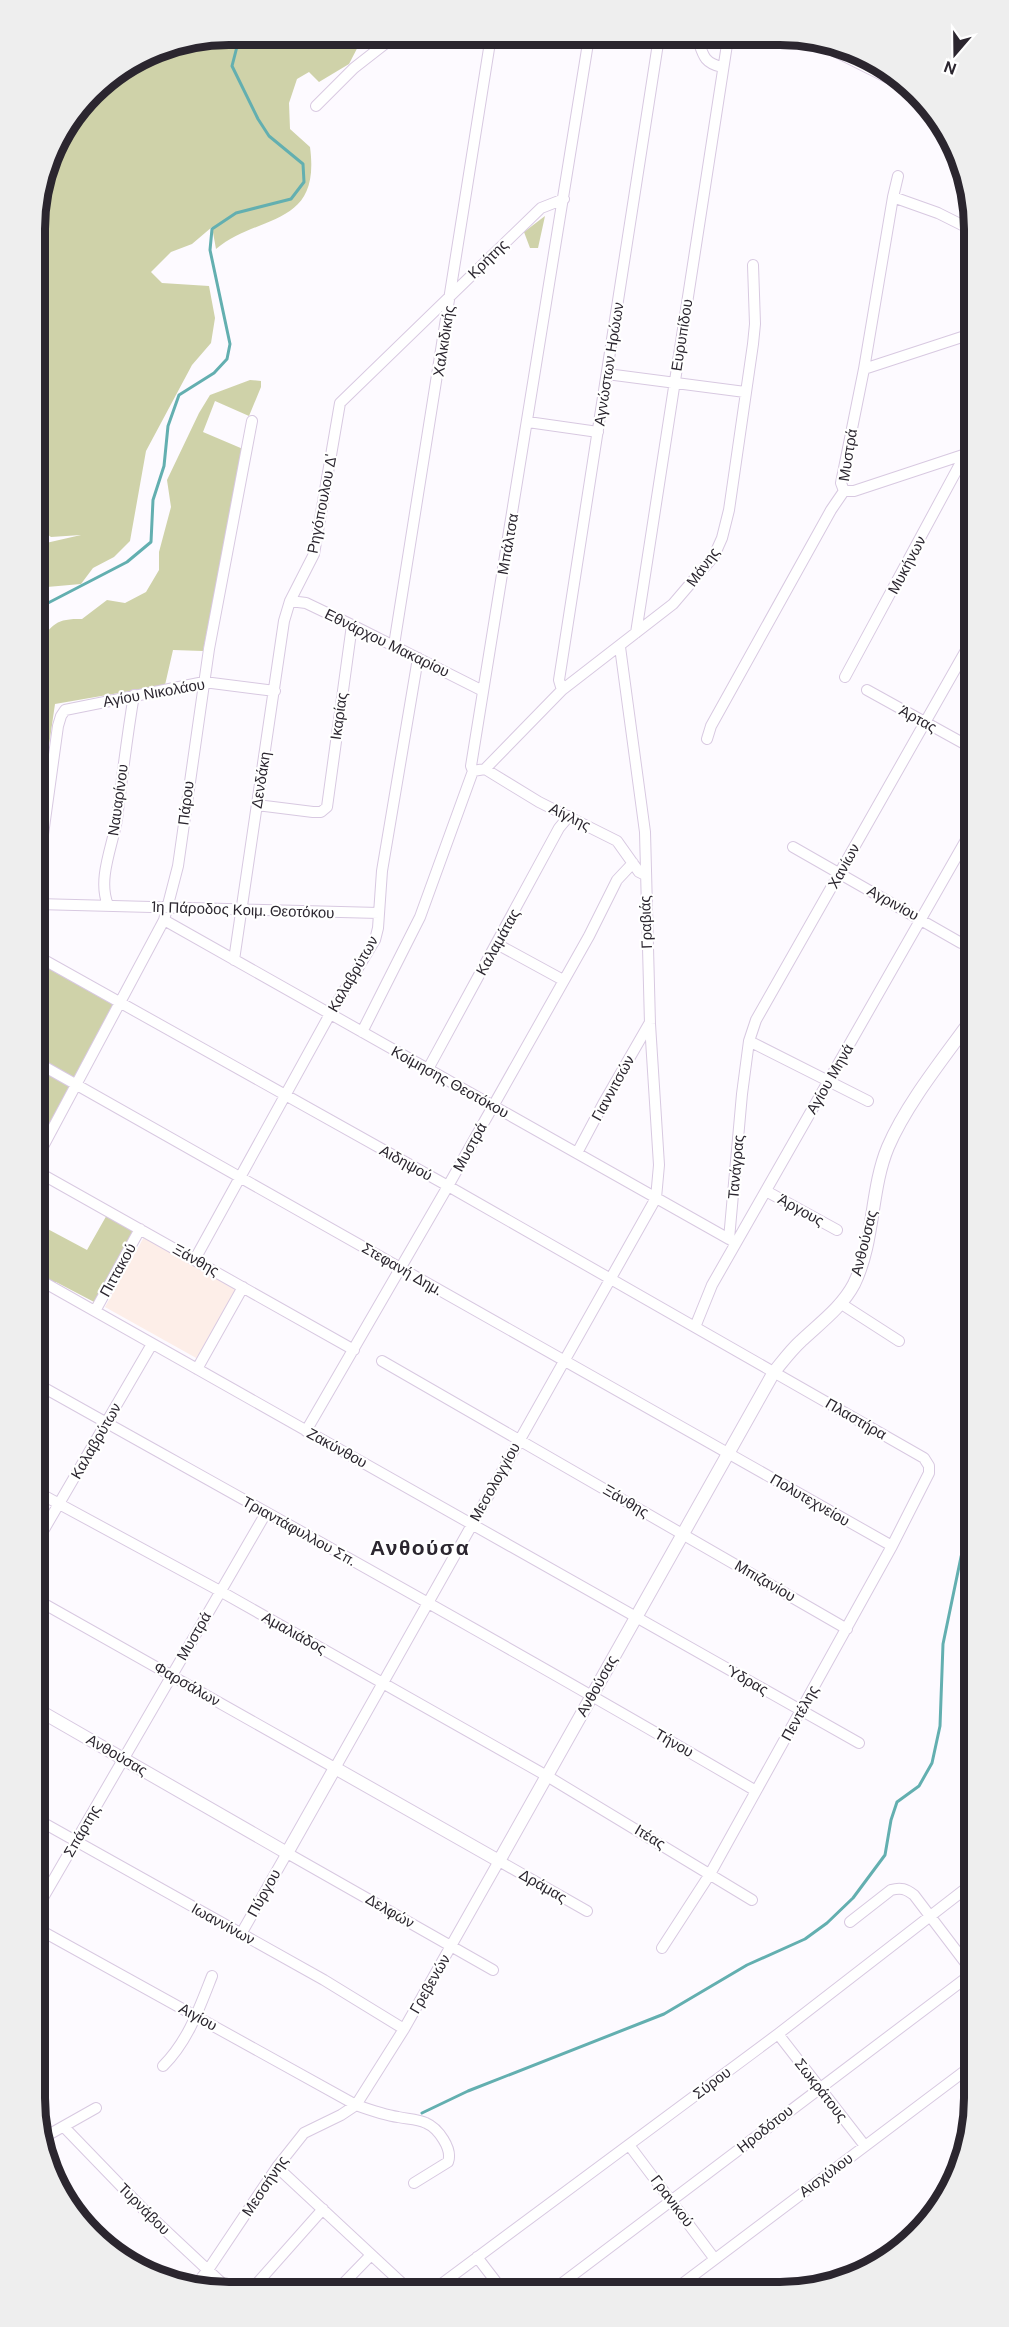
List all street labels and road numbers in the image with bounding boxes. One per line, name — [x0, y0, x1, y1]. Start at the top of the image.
street label: Κρήτης — [464, 235, 512, 283]
street label: Ευρυπίδου — [666, 297, 698, 373]
street label: Αγνώστων Ηρώων — [589, 301, 629, 427]
street label: Χαλκιδικής — [429, 304, 459, 378]
street label: Μυστρά — [834, 427, 862, 483]
street label: Ρηγόπουλου Δ' — [303, 453, 341, 555]
street label: Μπάλτσα — [493, 511, 523, 576]
street label: Μυκήνων — [883, 532, 931, 598]
street label: Μάνης — [682, 543, 724, 591]
street label: Εθνάρχου Μακαρίου — [321, 604, 453, 682]
street label: Αγίου Νικολάου — [101, 674, 207, 712]
street label: Ικαρίας — [326, 691, 352, 741]
street label: Άρτας — [896, 701, 940, 737]
street label: Δενδάκη — [247, 750, 275, 810]
street label: Ναυαρίνου — [103, 763, 133, 837]
street label: Πάρου — [173, 780, 199, 826]
street label: Αίγλης — [546, 798, 594, 836]
street label: Χανίων — [823, 840, 865, 892]
street label: Αγρινίου — [863, 881, 923, 925]
street label: Γραβιάς — [635, 895, 657, 949]
street label: 1η Πάροδος Κοιμ. Θεοτόκου — [151, 897, 335, 923]
street label: Καλαμάτας — [471, 905, 525, 979]
street label: Καλαβρύτων — [323, 932, 383, 1016]
street label: Αγίου Μηνά — [802, 1040, 858, 1118]
street label: Κοίμησης Θεοτόκου — [387, 1041, 513, 1123]
street label: Γιαννιτσών — [587, 1052, 639, 1124]
street label: Μυστρά — [448, 1119, 492, 1175]
street label: Τανάγρας — [723, 1134, 749, 1200]
street label: Αιδηψού — [376, 1140, 436, 1186]
street label: Άργους — [774, 1189, 828, 1231]
street label: Ανθούσας — [846, 1208, 882, 1278]
street label: Στεφανή Δημ. — [358, 1238, 446, 1300]
street label: Ξάνθης — [169, 1239, 223, 1281]
street label: Πιττακού — [95, 1240, 141, 1300]
street label: Πλαστήρα — [822, 1393, 891, 1445]
street label: Καλαβρύτων — [66, 1399, 126, 1483]
street label: Ζακύνθου — [303, 1423, 371, 1473]
street label: Μεσολογγίου — [465, 1439, 525, 1525]
street label: Πολυτεχνείου — [767, 1469, 853, 1531]
street label: Ξάνθης — [599, 1480, 653, 1522]
street label: Τριαντάφυλλου Σπ. — [239, 1492, 359, 1570]
street label: Μπιζανίου — [731, 1556, 799, 1606]
street label: Αμαλιάδος — [258, 1607, 330, 1659]
street label: Μυστρά — [172, 1608, 216, 1664]
street label: Ανθούσας — [572, 1652, 622, 1720]
street label: Φαρσάλων — [150, 1657, 224, 1711]
street label: Ύδρας — [722, 1660, 772, 1700]
street label: Πεντέλης — [777, 1682, 823, 1744]
street label: Τήνου — [651, 1724, 697, 1762]
street label: Ανθούσας — [83, 1730, 151, 1780]
street label: Σπάρτης — [59, 1801, 105, 1861]
street label: Ιτέας — [631, 1820, 669, 1854]
street label: Δράμας — [516, 1864, 570, 1908]
street label: Πύργου — [243, 1866, 285, 1920]
street label: Δελφών — [362, 1889, 418, 1933]
street label: Ιωαννίνων — [188, 1898, 258, 1950]
street label: Γρεβενών — [405, 1951, 455, 2017]
street label: Αιγίου — [175, 1998, 221, 2036]
street label: Σωκράτους — [790, 2054, 852, 2126]
street label: Σύρου — [689, 2062, 735, 2104]
street label: Ηροδότου — [733, 2101, 797, 2157]
street label: Αισχύλου — [795, 2148, 857, 2202]
street label: Μεσσήνης — [237, 2152, 293, 2220]
street label: Γρανικού — [646, 2171, 698, 2231]
street label: Τυρνάβου — [114, 2179, 174, 2239]

